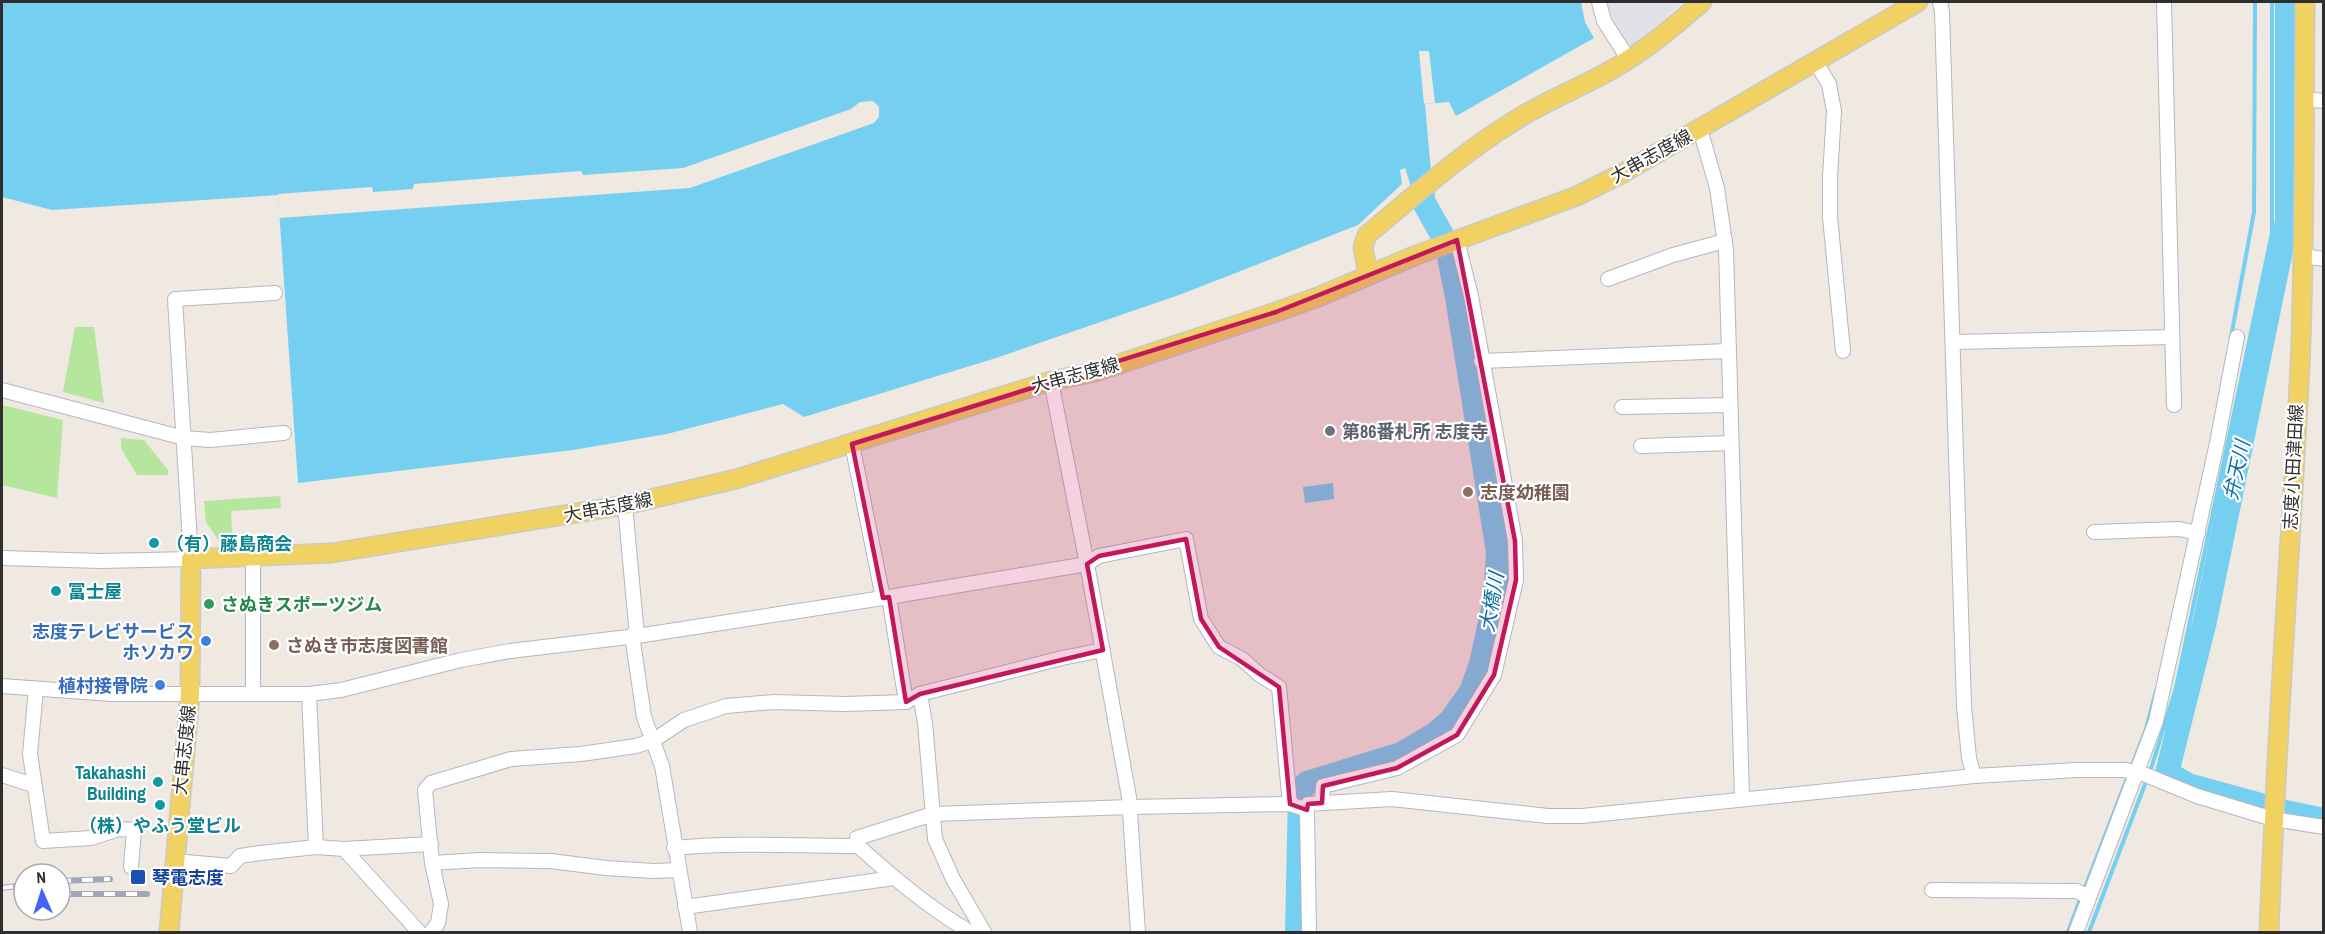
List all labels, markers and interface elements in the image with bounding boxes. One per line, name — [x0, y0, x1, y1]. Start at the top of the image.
street label: 大串志度線 — [1606, 123, 1696, 189]
street label: 大串志度線 — [1028, 351, 1122, 399]
street label: 志度小田津田線 — [2277, 403, 2309, 531]
place label: 第86番札所 志度寺 — [1342, 419, 1489, 444]
marker: 第86番札所 志度寺 — [1323, 424, 1337, 438]
water label: 弁天川 — [2217, 436, 2256, 502]
place label: 志度幼稚園 — [1480, 480, 1570, 505]
marker: 志度幼稚園 — [1461, 485, 1475, 499]
street label: 大串志度線 — [561, 486, 655, 528]
place label: （有）藤島商会 — [166, 531, 292, 556]
marker: （有）藤島商会 — [147, 536, 161, 550]
water label: 大橋川 — [1472, 568, 1510, 634]
place label: 冨士屋 — [68, 579, 122, 604]
marker: 冨士屋 — [49, 584, 63, 598]
place label: さぬきスポーツジム — [221, 592, 382, 617]
marker: さぬきスポーツジム — [202, 597, 216, 611]
place label: 志度テレビサービス ホソカワ — [32, 619, 194, 665]
place label: さぬき市志度図書館 — [286, 633, 448, 658]
marker: 志度テレビサービス ホソカワ — [199, 634, 213, 648]
marker: さぬき市志度図書館 — [267, 638, 281, 652]
place label: 植村接骨院 — [58, 673, 148, 698]
marker: 植村接骨院 — [153, 678, 167, 692]
street label: 大串志度線 — [167, 704, 201, 796]
place label: Takahashi Building — [75, 760, 146, 806]
marker: Takahashi Building — [151, 775, 165, 789]
marker: （株）やふう堂ビル — [153, 798, 167, 812]
place label: （株）やふう堂ビル — [79, 813, 241, 838]
north arrow — [12, 862, 72, 922]
place label: 琴電志度 — [152, 865, 224, 890]
text: N — [36, 866, 47, 888]
marker: 琴電志度 — [129, 868, 147, 886]

